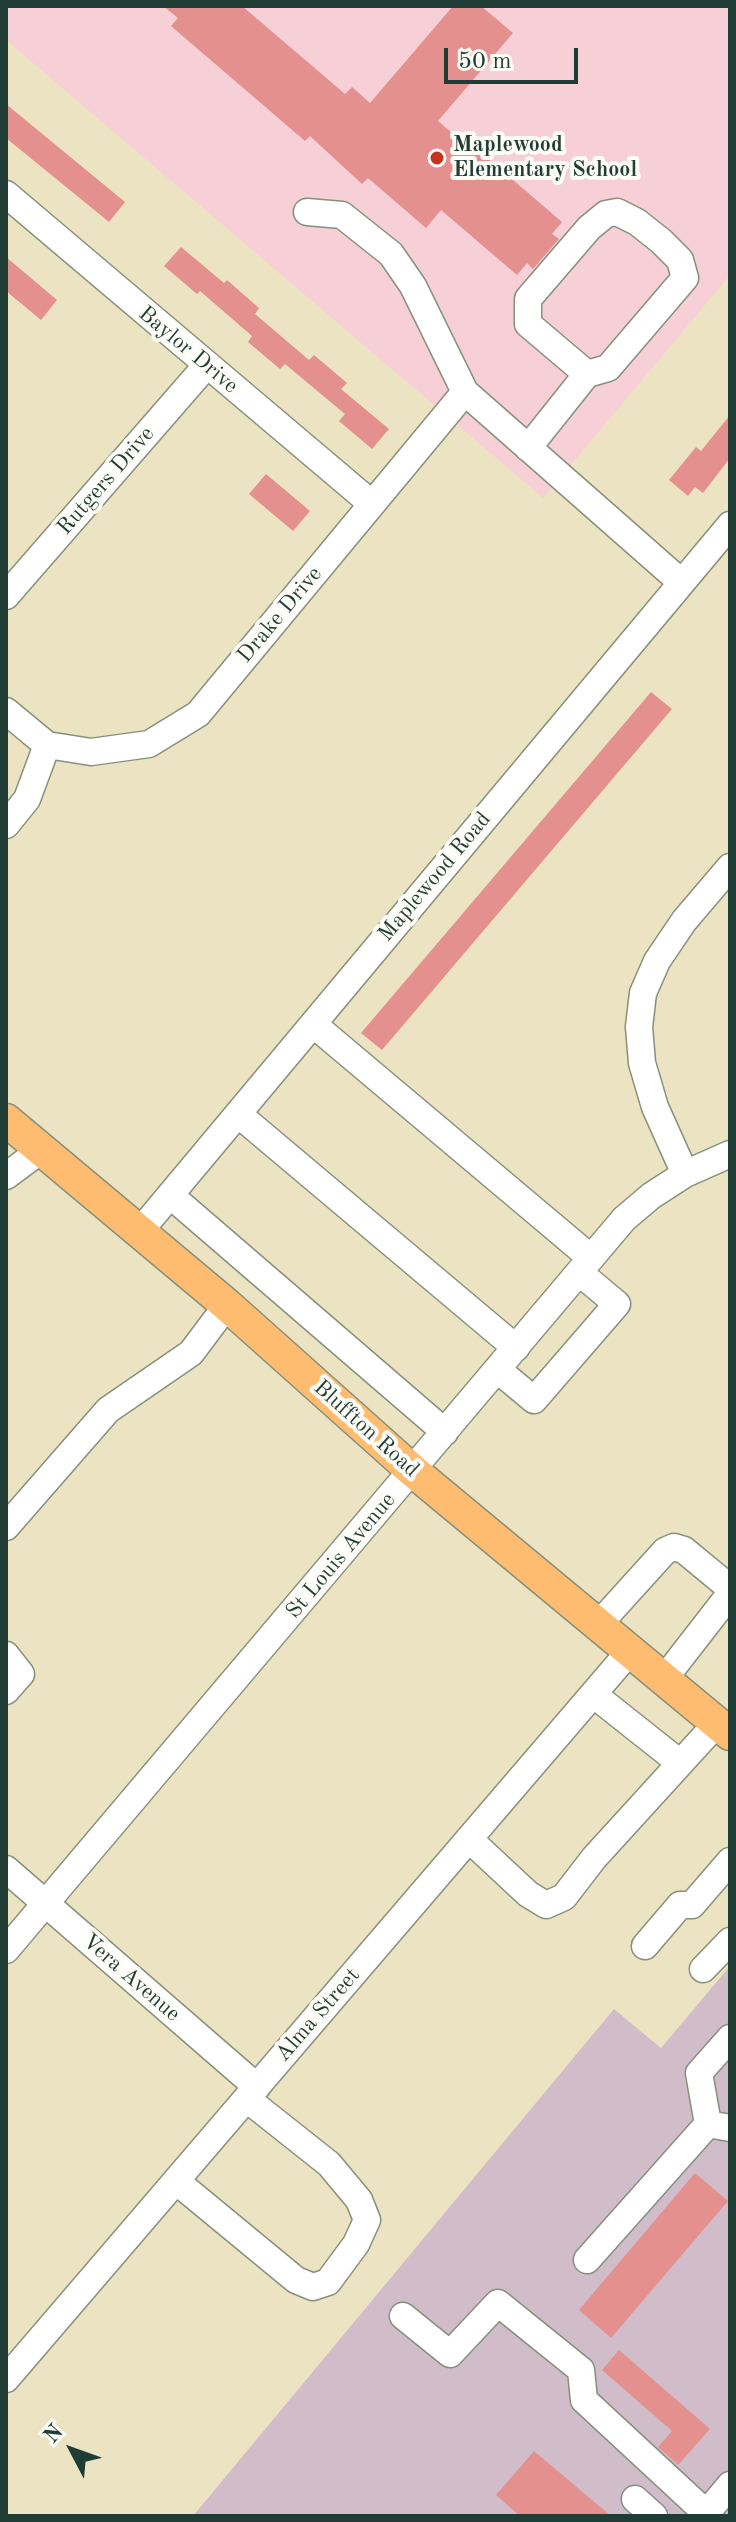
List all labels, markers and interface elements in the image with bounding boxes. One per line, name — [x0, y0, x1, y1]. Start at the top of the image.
scale bar — [448, 32, 582, 82]
text: 50 m — [458, 50, 512, 74]
place label: Maplewood Elementary School — [453, 132, 637, 184]
marker: Maplewood Elementary School — [428, 149, 446, 167]
street label: Baylor Drive — [133, 301, 243, 399]
street label: Rutgers Drive — [52, 421, 160, 541]
street label: Drake Drive — [232, 561, 328, 669]
street label: Maplewood Road — [373, 807, 497, 947]
street label: Bluffton Road — [308, 1375, 424, 1483]
street label: St Louis Avenue — [281, 1488, 401, 1624]
street label: Vera Avenue — [77, 1928, 185, 2028]
street label: Alma Street — [270, 1963, 366, 2067]
north arrow — [32, 2410, 112, 2490]
text: N — [40, 2421, 68, 2448]

